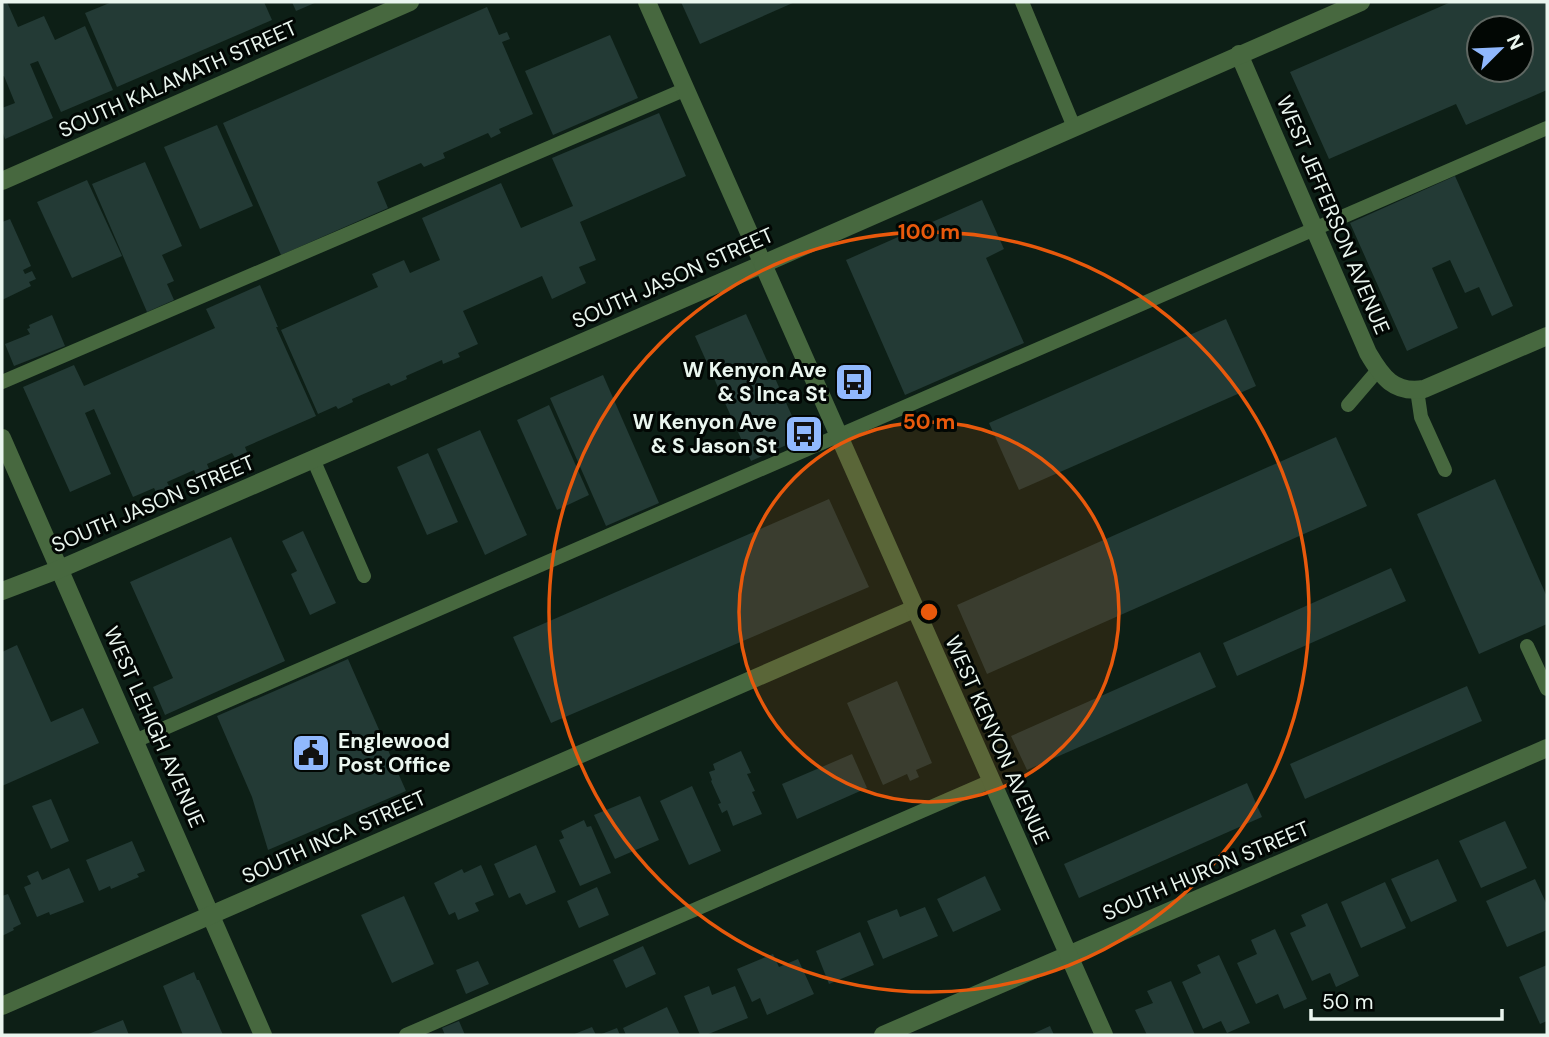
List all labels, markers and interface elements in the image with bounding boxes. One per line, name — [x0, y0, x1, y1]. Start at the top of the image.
street label: SOUTH KALAMATH STREET — [54, 14, 302, 144]
north arrow — [1465, 14, 1535, 84]
text: N — [1501, 31, 1529, 54]
street label: WEST JEFFERSON AVENUE — [1270, 91, 1396, 339]
text: 100 m — [898, 218, 960, 246]
street label: SOUTH JASON STREET — [568, 221, 778, 335]
place label: W Kenyon Ave & S Inca St — [682, 356, 827, 408]
bus stop icon: W Kenyon Ave & S Inca St — [833, 361, 875, 403]
place label: W Kenyon Ave & S Jason St — [632, 408, 777, 460]
text: 50 m — [903, 408, 955, 436]
bus stop icon: W Kenyon Ave & S Jason St — [783, 413, 825, 455]
street label: SOUTH JASON STREET — [47, 448, 259, 559]
centre of rings — [917, 600, 941, 624]
street label: WEST LEHIGH AVENUE — [97, 622, 211, 832]
street label: WEST KENYON AVENUE — [938, 631, 1056, 849]
place label: Englewood Post Office — [338, 727, 451, 779]
public building icon: Englewood Post Office — [290, 732, 332, 774]
street label: SOUTH INCA STREET — [237, 784, 431, 890]
street label: SOUTH HURON STREET — [1098, 815, 1314, 927]
scale bar — [1311, 978, 1502, 1022]
text: 50 m — [1322, 988, 1373, 1016]

